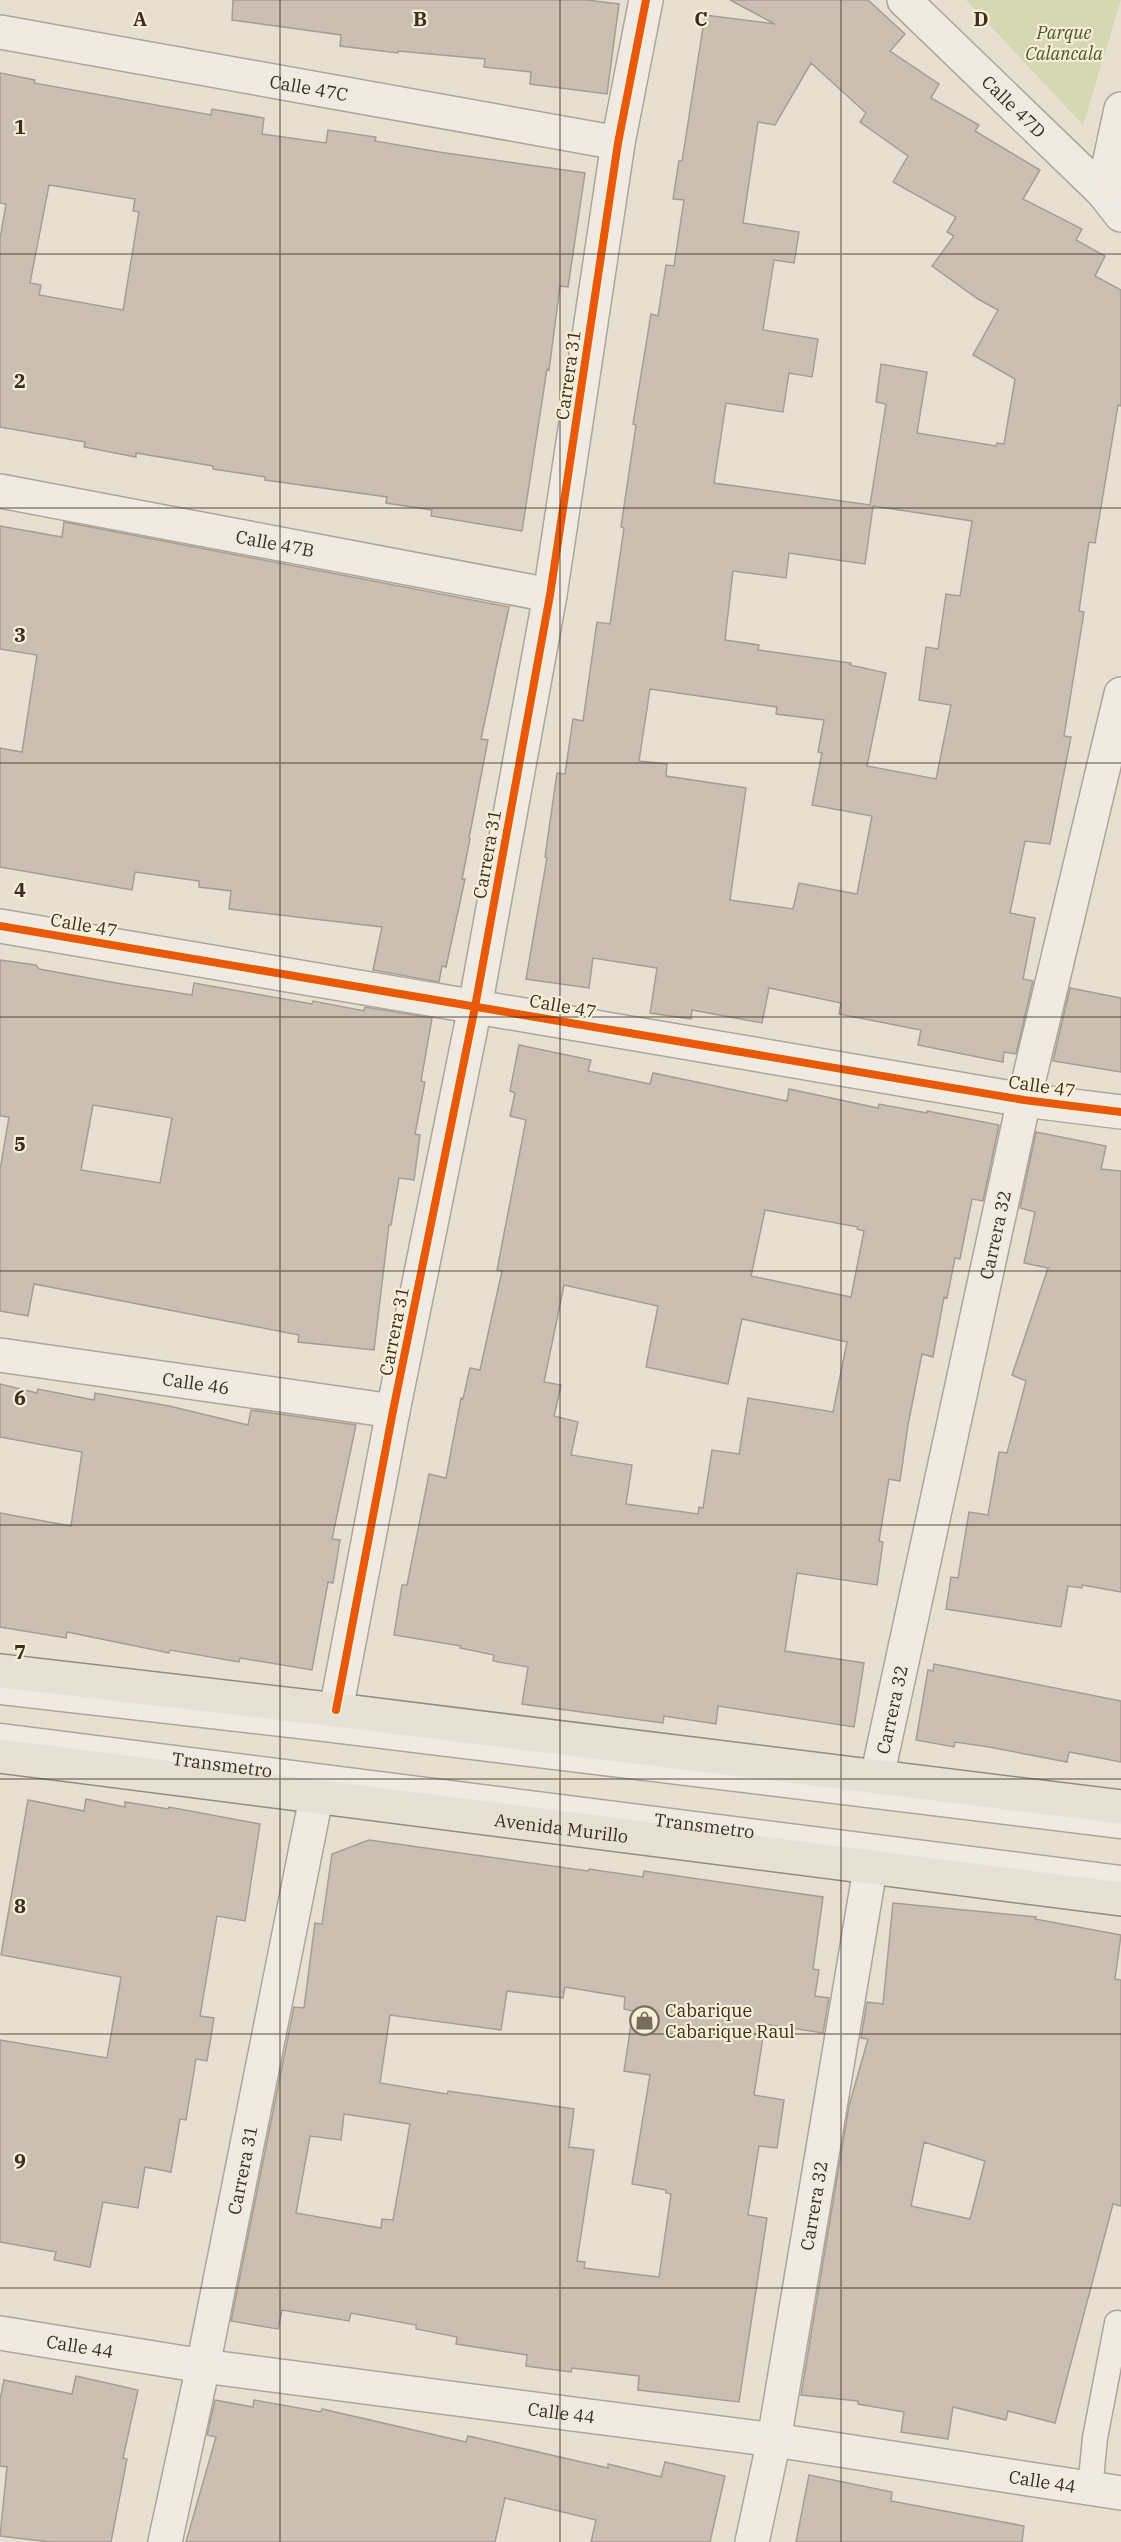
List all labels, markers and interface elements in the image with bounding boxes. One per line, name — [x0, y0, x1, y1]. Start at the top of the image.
text: A — [133, 5, 147, 32]
text: B — [413, 5, 427, 32]
text: C — [694, 5, 708, 32]
text: D — [973, 5, 989, 32]
park label: Parque Calancala — [1025, 21, 1103, 65]
street label: Calle 47C — [268, 69, 350, 106]
street label: Calle 47D — [977, 70, 1051, 142]
text: 1 — [14, 113, 26, 140]
street label: Carrera 31 — [550, 329, 586, 421]
text: 2 — [14, 367, 26, 394]
street label: Calle 47B — [234, 524, 316, 562]
text: 3 — [14, 621, 26, 648]
street label: Carrera 31 — [468, 807, 506, 901]
text: 4 — [14, 876, 26, 903]
street label: Calle 47 — [49, 908, 119, 942]
street label: Calle 47 — [528, 989, 598, 1023]
street label: Calle 47 — [1007, 1070, 1077, 1102]
text: 5 — [14, 1130, 26, 1157]
street label: Carrera 32 — [974, 1188, 1016, 1281]
street label: Carrera 31 — [374, 1284, 414, 1378]
street label: Calle 46 — [161, 1367, 231, 1399]
text: 6 — [14, 1384, 26, 1411]
text: 7 — [14, 1638, 26, 1665]
street label: Carrera 32 — [871, 1663, 912, 1756]
street label: Transmetro — [171, 1746, 274, 1782]
street label: Transmetro — [653, 1807, 756, 1843]
street label: Avenida Murillo — [493, 1808, 630, 1848]
text: 8 — [14, 1892, 26, 1919]
place label: Cabarique Cabarique Raul — [665, 1999, 795, 2043]
shop icon: Cabarique Cabarique Raul — [628, 2004, 660, 2036]
street label: Carrera 31 — [222, 2123, 262, 2217]
text: 9 — [14, 2147, 26, 2174]
street label: Carrera 32 — [795, 2159, 832, 2252]
street label: Calle 44 — [45, 2329, 115, 2363]
street label: Calle 44 — [526, 2397, 596, 2428]
street label: Calle 44 — [1007, 2465, 1078, 2497]

